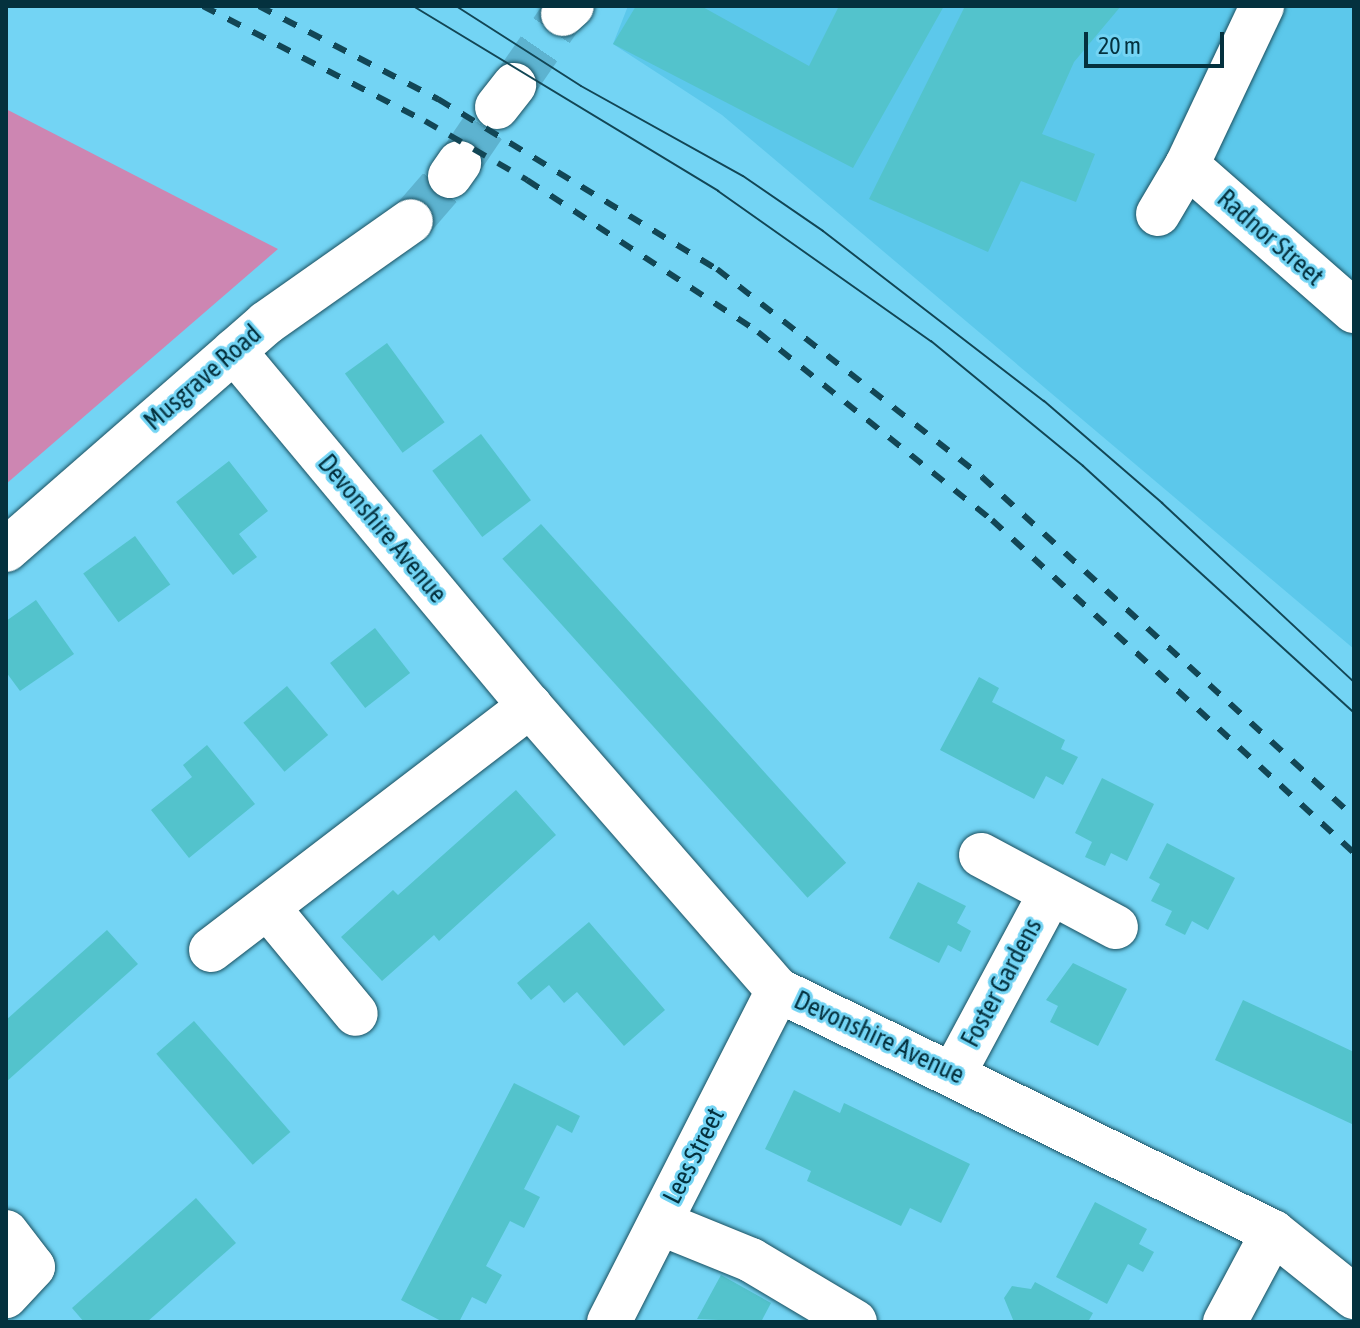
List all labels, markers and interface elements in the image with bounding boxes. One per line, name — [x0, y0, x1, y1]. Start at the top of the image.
scale bar — [1088, 16, 1228, 66]
text: 20 m — [1098, 32, 1141, 59]
street label: Radnor Street — [1211, 183, 1329, 293]
street label: Musgrave Road — [138, 319, 268, 437]
street label: Devonshire Avenue — [311, 448, 453, 610]
street label: Foster Gardens — [955, 913, 1049, 1053]
street label: Devonshire Avenue — [789, 985, 969, 1091]
street label: Lees Street — [657, 1103, 731, 1209]

